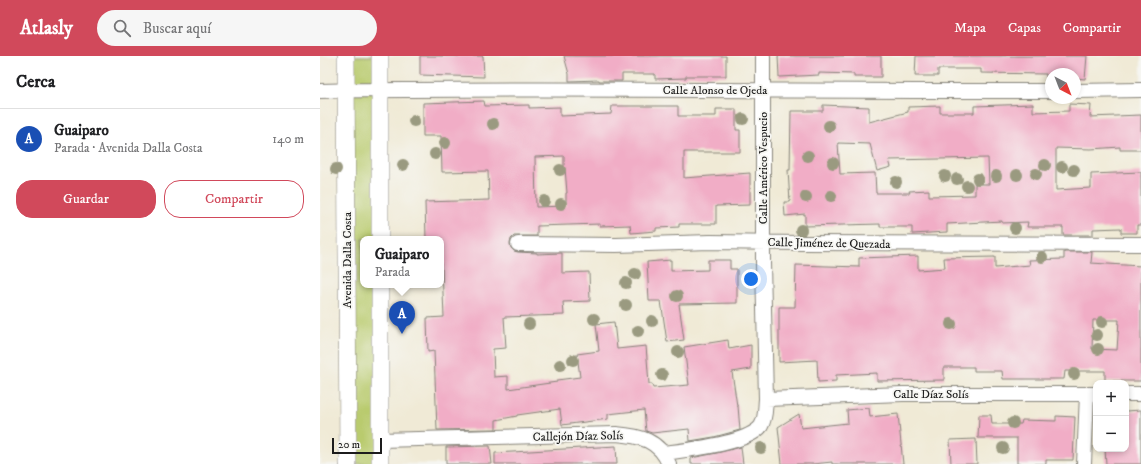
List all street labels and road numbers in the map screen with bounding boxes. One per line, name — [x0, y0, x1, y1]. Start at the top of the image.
street label: Calle Alonso de Ojeda — [663, 83, 768, 98]
street label: Calle Américo Vespucio — [756, 112, 771, 224]
street label: Avenida Dalla Costa — [340, 211, 355, 308]
street label: Calle Jiménez de Quezada — [767, 235, 891, 252]
street label: Calle Díaz Solís — [893, 387, 969, 402]
street label: Callejón Díaz Solís — [533, 428, 623, 445]

